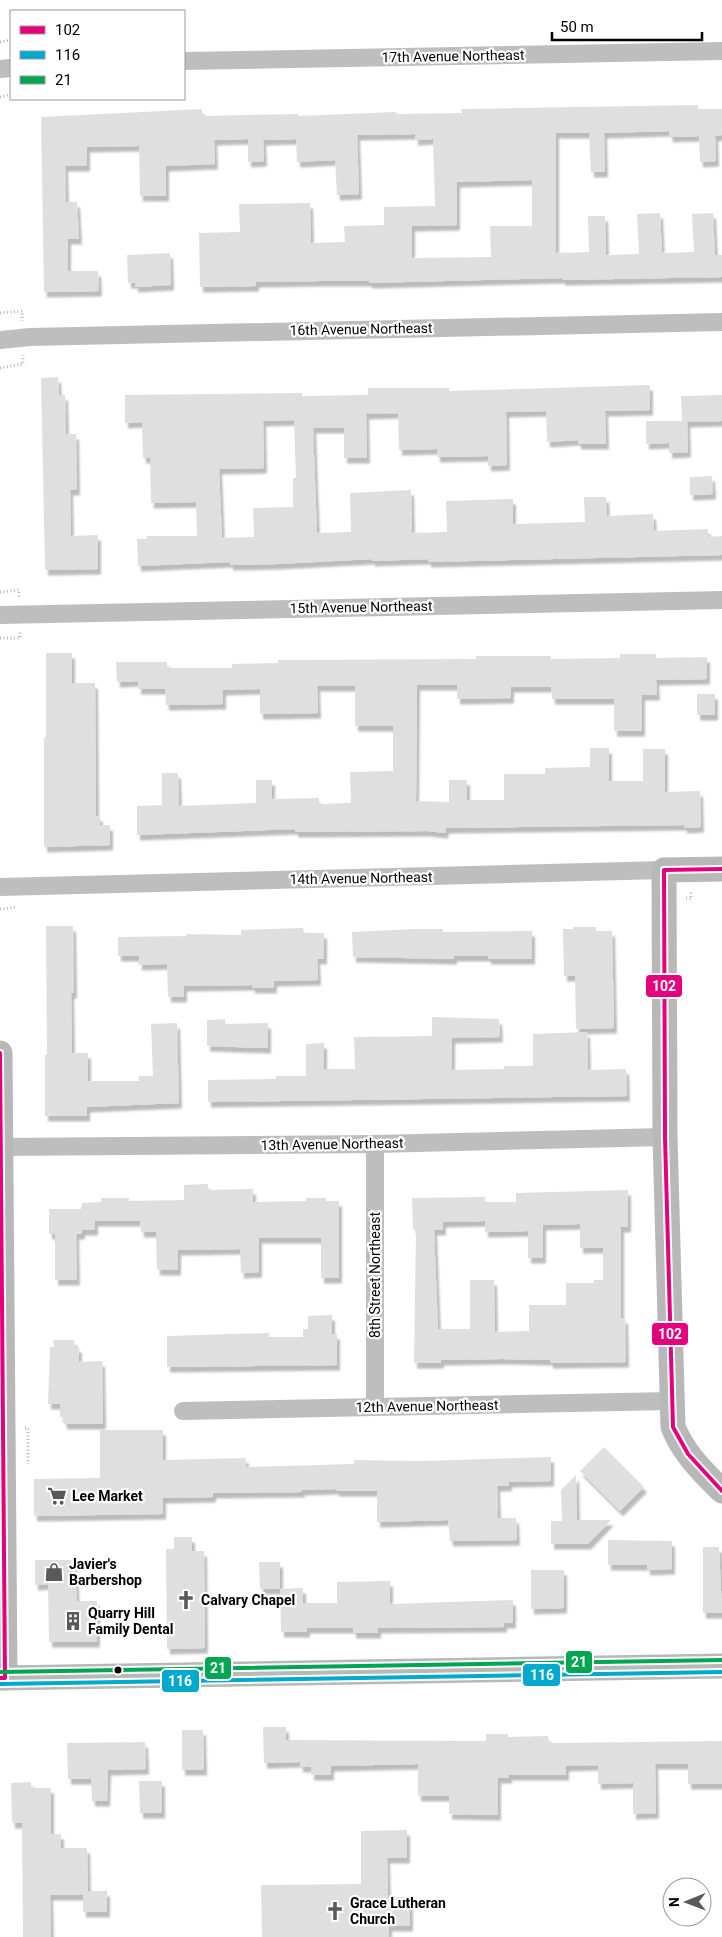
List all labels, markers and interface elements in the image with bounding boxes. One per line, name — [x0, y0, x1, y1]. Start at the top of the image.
legend — [10, 10, 185, 100]
scale bar — [552, 10, 702, 42]
text: 50 m — [560, 18, 594, 36]
text: 102 — [55, 21, 80, 39]
text: 116 — [55, 46, 80, 64]
street label: 17th Avenue Northeast — [381, 47, 525, 65]
text: 21 — [55, 71, 72, 89]
street label: 16th Avenue Northeast — [289, 320, 433, 338]
street label: 15th Avenue Northeast — [289, 598, 433, 616]
street label: 14th Avenue Northeast — [289, 869, 433, 887]
line badge: 102 — [645, 974, 683, 998]
text: 102 — [652, 978, 676, 994]
street label: 13th Avenue Northeast — [260, 1135, 404, 1153]
street label: 8th Street Northeast — [367, 1211, 383, 1338]
line badge: 102 — [651, 1322, 689, 1346]
text: 102 — [658, 1326, 682, 1342]
street label: 12th Avenue Northeast — [355, 1397, 499, 1415]
supermarket icon: Lee Market — [46, 1485, 68, 1507]
place label: Lee Market — [72, 1488, 143, 1504]
place label: Javier's Barbershop — [69, 1556, 142, 1588]
shop icon: Javier's Barbershop — [43, 1561, 65, 1583]
church icon: Calvary Chapel — [175, 1589, 197, 1611]
place label: Calvary Chapel — [201, 1592, 295, 1608]
place label: Quarry Hill Family Dental — [88, 1605, 173, 1637]
building icon: Quarry Hill Family Dental — [62, 1610, 84, 1632]
line badge: 21 — [565, 1650, 593, 1674]
text: 21 — [571, 1654, 587, 1670]
line badge: 21 — [204, 1656, 232, 1680]
text: 21 — [210, 1660, 226, 1676]
line badge: 116 — [522, 1663, 561, 1687]
unlabelled marker — [113, 1665, 123, 1675]
text: 116 — [530, 1667, 554, 1683]
line badge: 116 — [161, 1669, 200, 1693]
text: 116 — [168, 1673, 192, 1689]
north arrow — [662, 1877, 712, 1927]
place label: Grace Lutheran Church — [350, 1895, 446, 1927]
text: N — [666, 1897, 682, 1907]
church icon: Grace Lutheran Church — [324, 1900, 346, 1922]

